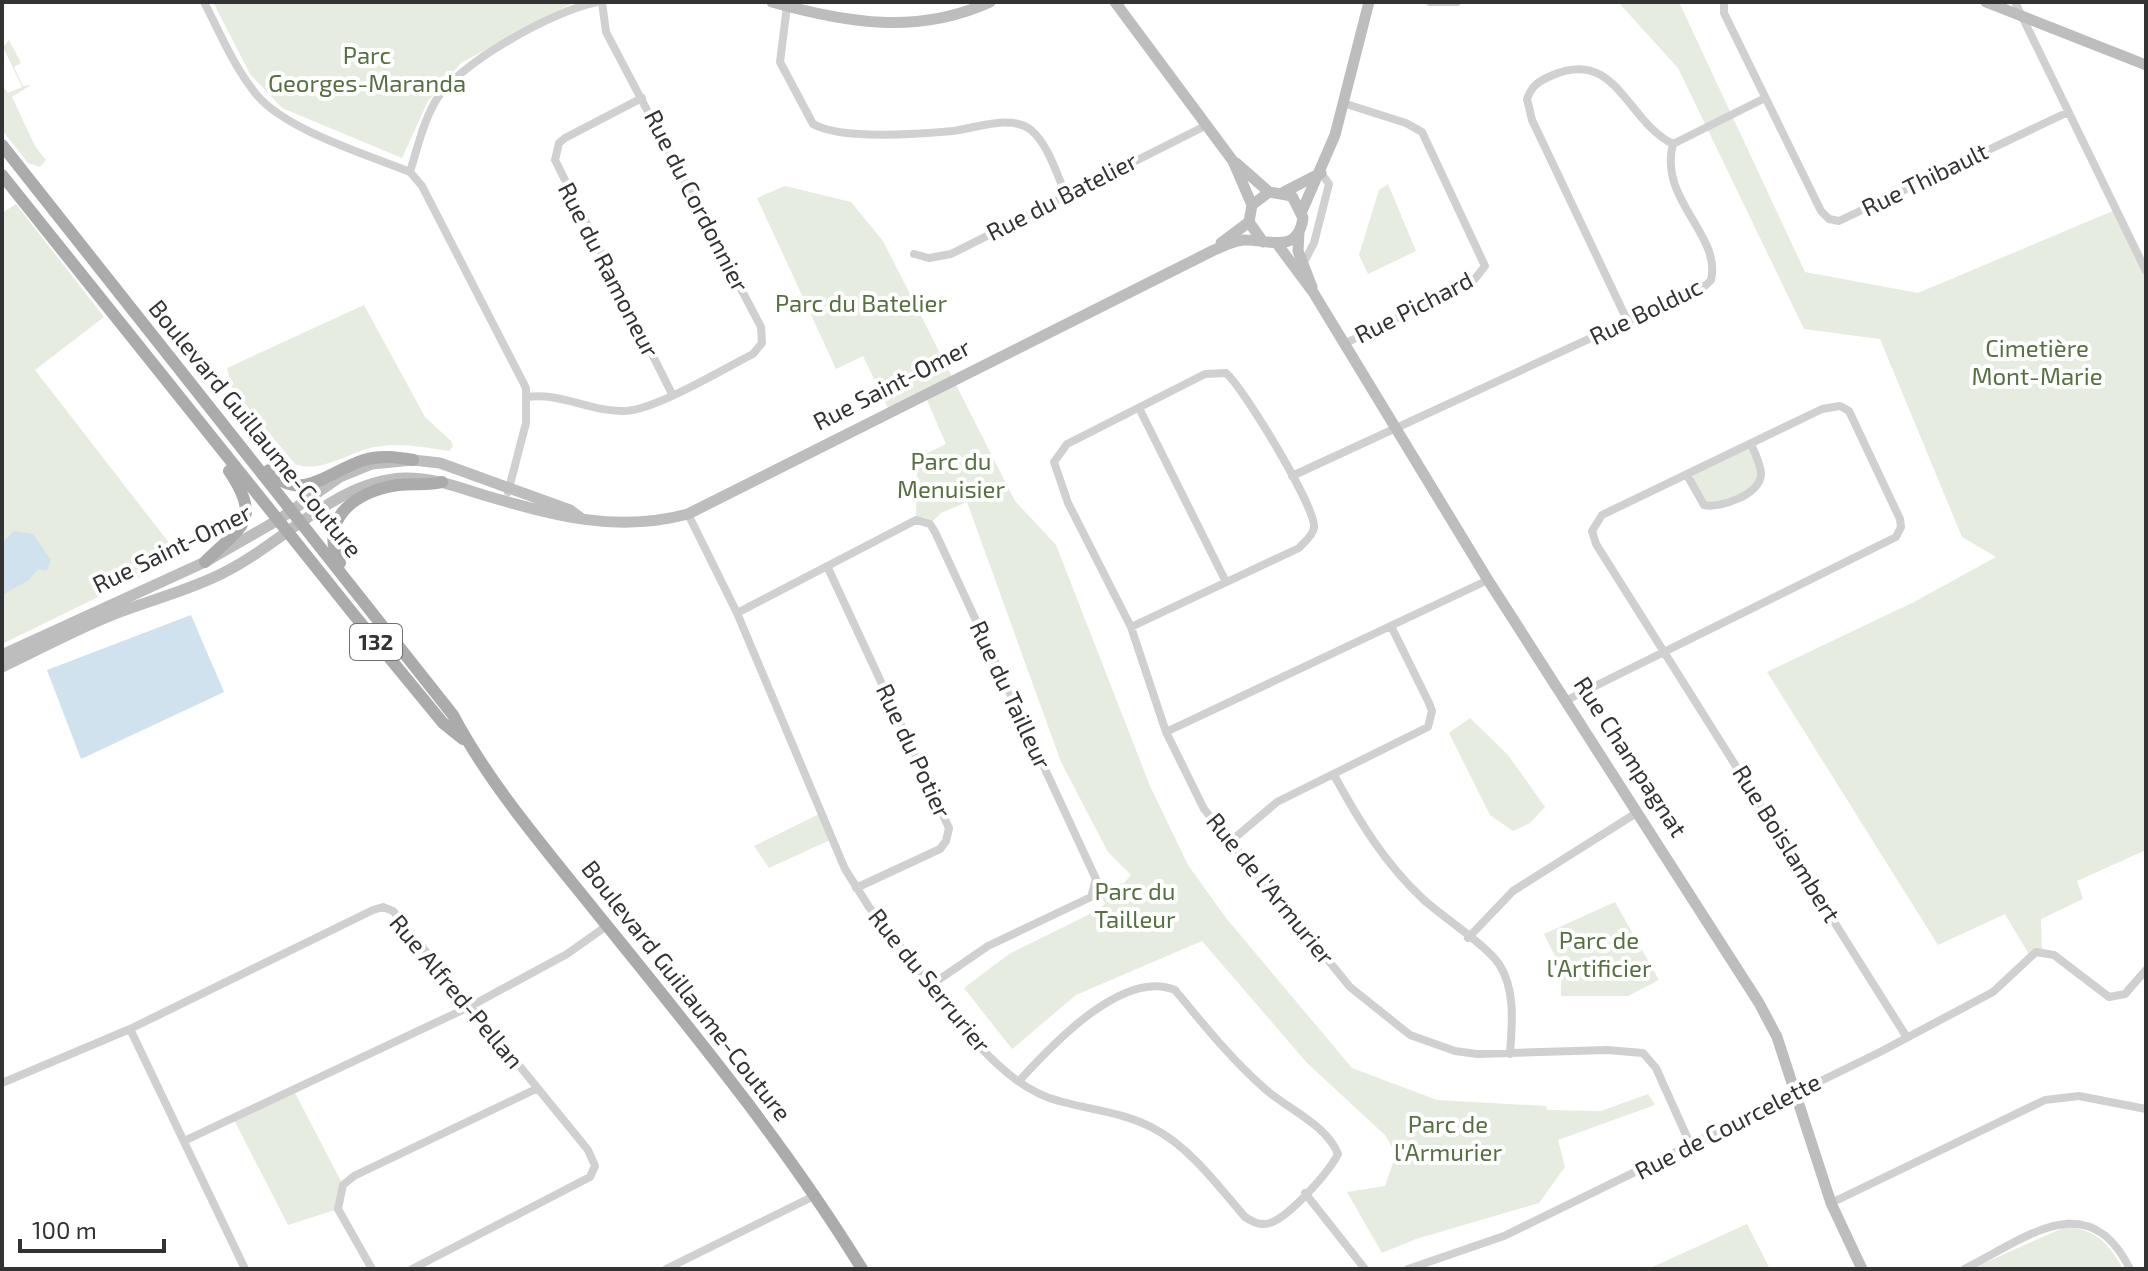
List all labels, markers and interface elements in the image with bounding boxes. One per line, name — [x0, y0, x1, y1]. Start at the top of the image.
park label: Parc Georges-Maranda — [268, 40, 466, 97]
street label: Rue du Cordonnier — [639, 105, 756, 296]
street label: Rue Thibault — [1857, 136, 1992, 222]
street label: Rue du Batelier — [981, 145, 1142, 246]
street label: Rue du Ramoneur — [553, 177, 666, 362]
street label: Rue Pichard — [1349, 264, 1477, 349]
street label: Rue Bolduc — [1584, 271, 1706, 350]
park label: Parc du Batelier — [775, 288, 947, 317]
street label: Boulevard Guillaume-Couture — [143, 293, 369, 563]
street label: Rue Saint-Omer — [808, 331, 975, 436]
park label: Cimetière Mont-Marie — [1971, 333, 2103, 390]
park label: Parc du Menuisier — [897, 446, 1005, 503]
street label: Rue Saint-Omer — [87, 497, 256, 599]
street label: Rue du Tailleur — [964, 616, 1059, 773]
road number: 132 — [350, 624, 402, 660]
street label: Rue Champagnat — [1569, 671, 1694, 842]
street label: Rue du Potier — [871, 679, 958, 822]
street label: Rue Boislambert — [1727, 759, 1847, 927]
street label: Rue de l'Armurier — [1201, 806, 1341, 970]
street label: Boulevard Guillaume-Couture — [576, 854, 798, 1126]
park label: Parc du Tailleur — [1094, 876, 1176, 933]
street label: Rue du Serrurier — [863, 902, 997, 1058]
street label: Rue Alfred-Pellan — [384, 908, 530, 1074]
park label: Parc de l'Artificier — [1546, 925, 1652, 982]
street label: Rue de Courcelette — [1630, 1066, 1825, 1185]
park label: Parc de l'Armurier — [1394, 1109, 1502, 1166]
scale bar — [20, 1203, 164, 1253]
text: 100 m — [32, 1215, 97, 1244]

